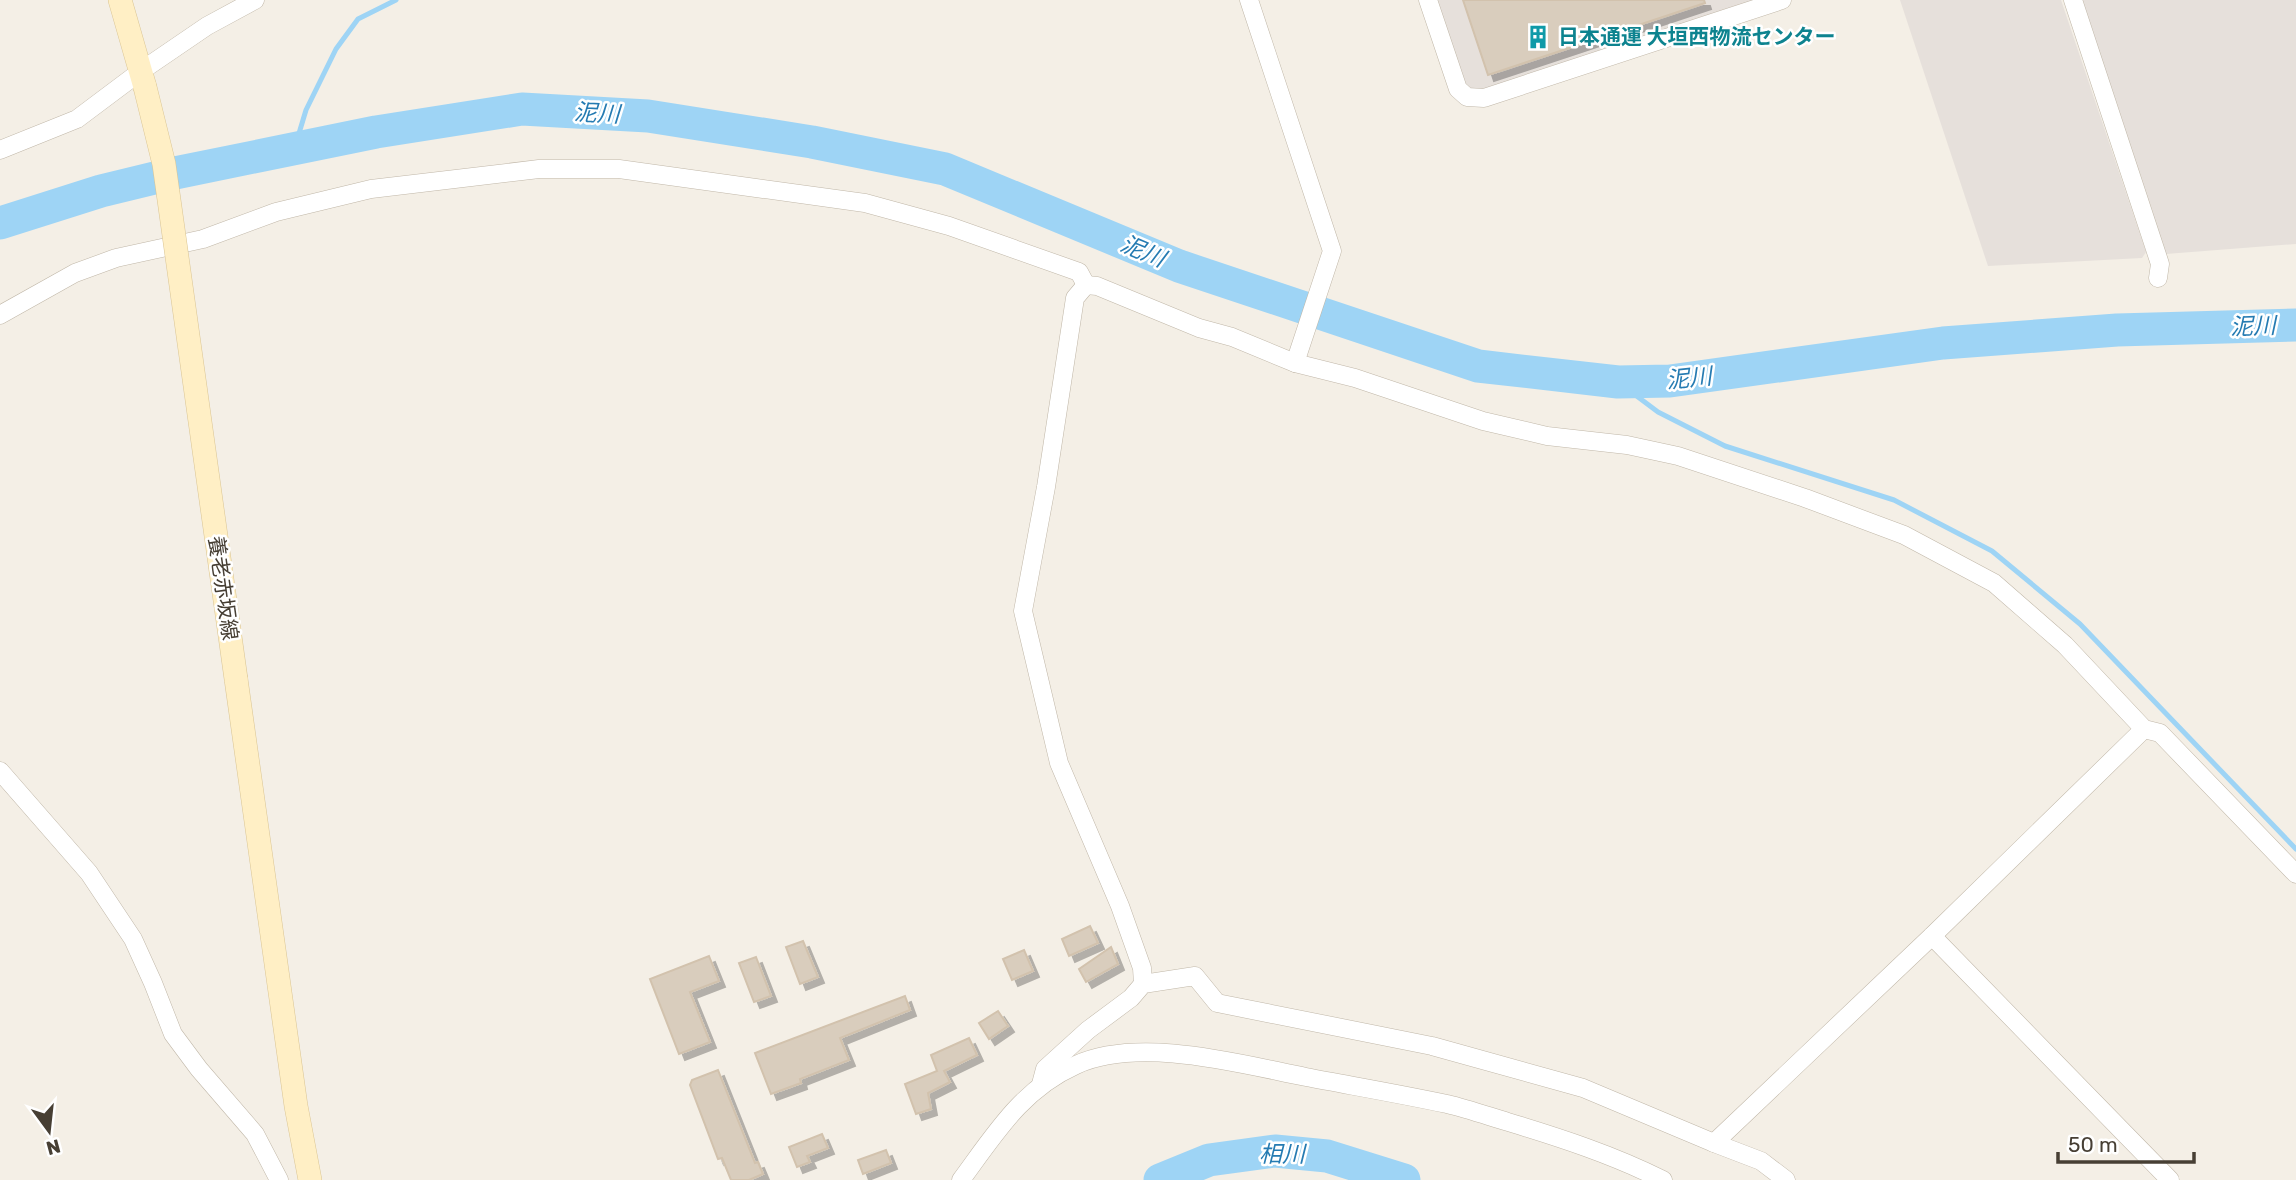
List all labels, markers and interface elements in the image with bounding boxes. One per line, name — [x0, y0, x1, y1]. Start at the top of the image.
building icon: 日本通運 大垣西物流センター — [1524, 23, 1552, 51]
place label: 日本通運 大垣西物流センター — [1558, 24, 1835, 49]
water label: 泥川 — [573, 98, 624, 128]
water label: 泥川 — [1116, 229, 1172, 274]
water label: 泥川 — [2230, 311, 2279, 341]
water label: 泥川 — [1665, 361, 1716, 394]
street label: 養老赤坂線 — [204, 534, 243, 642]
north arrow — [14, 1096, 84, 1166]
scale bar — [2058, 1120, 2194, 1164]
text: 50 m — [2068, 1132, 2118, 1157]
text: N — [44, 1134, 63, 1160]
water label: 相川 — [1259, 1140, 1308, 1168]

